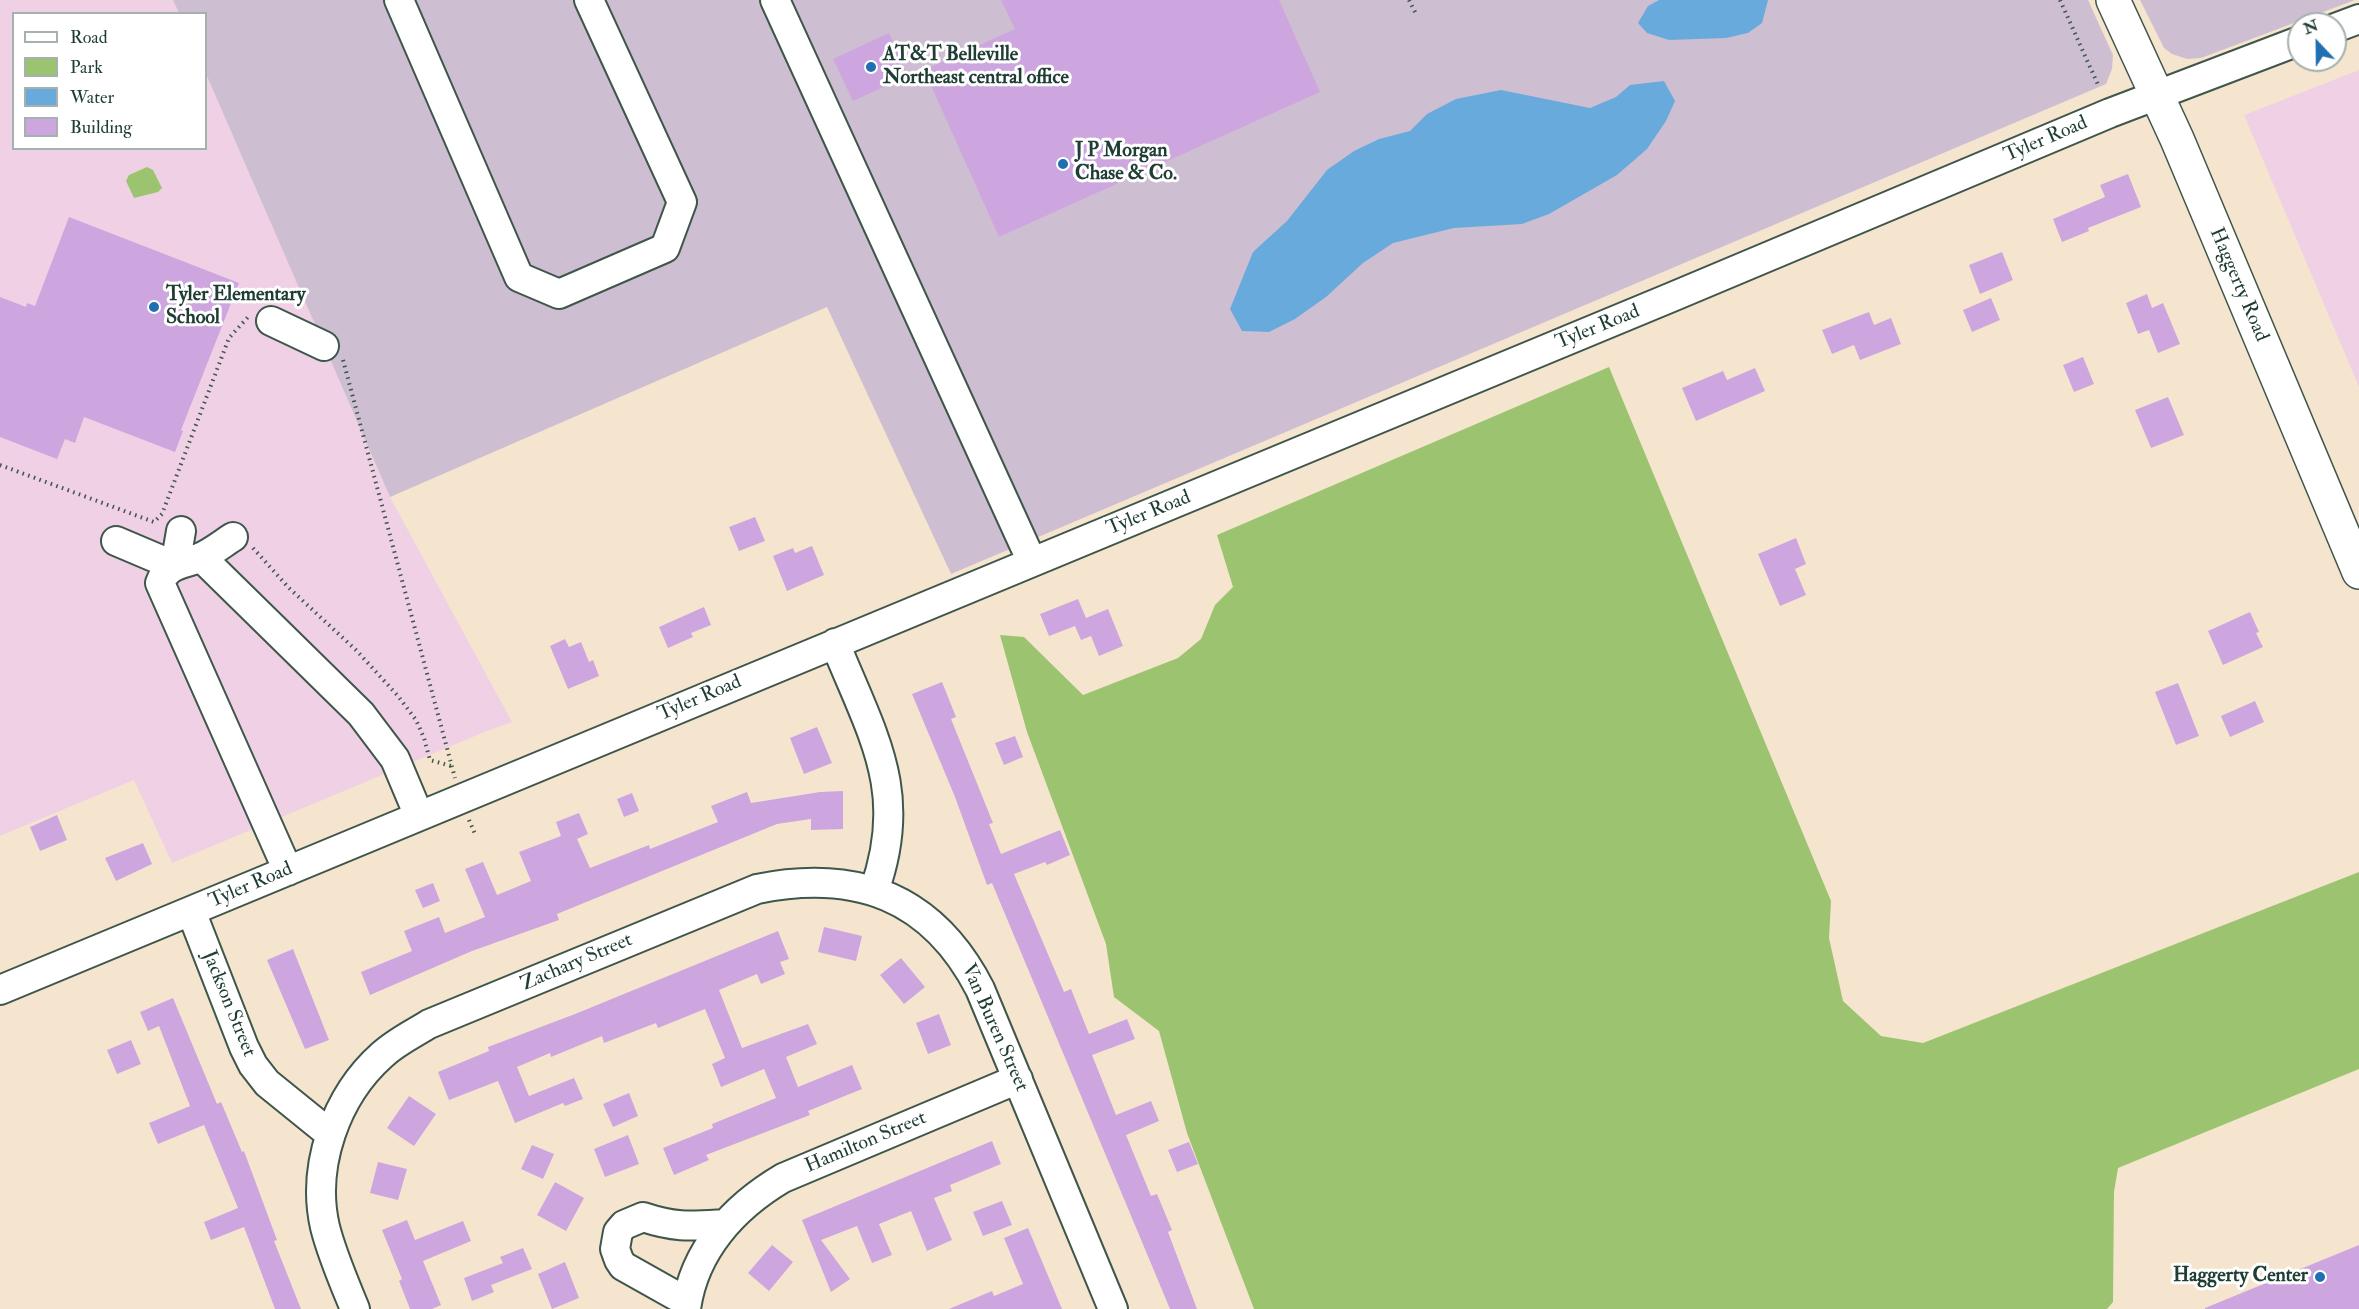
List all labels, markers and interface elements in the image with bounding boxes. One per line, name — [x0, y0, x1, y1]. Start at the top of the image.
legend — [12, 12, 207, 150]
north arrow — [2287, 12, 2347, 72]
text: N — [2301, 15, 2321, 39]
text: Road — [70, 26, 108, 49]
place label: AT&T Belleville Northeast central office — [883, 44, 1069, 91]
text: Park — [70, 56, 103, 79]
marker: AT&T Belleville Northeast central office — [864, 60, 878, 74]
text: Water — [70, 86, 114, 109]
street label: Tyler Road — [2001, 112, 2091, 168]
text: Building — [70, 116, 132, 139]
place label: J P Morgan Chase & Co. — [1075, 140, 1177, 187]
marker: J P Morgan Chase & Co. — [1056, 157, 1070, 171]
street label: Haggerty Road — [2203, 224, 2273, 346]
place label: Tyler Elementary School — [166, 284, 305, 331]
marker: Tyler Elementary School — [147, 300, 161, 314]
street label: Tyler Road — [1552, 300, 1644, 356]
street label: Tyler Road — [1103, 486, 1195, 542]
street label: Tyler Road — [655, 671, 745, 727]
street label: Tyler Road — [206, 858, 296, 914]
street label: Zachary Street — [518, 929, 636, 997]
street label: Jackson Street — [196, 947, 260, 1061]
street label: Van Buren Street — [955, 960, 1033, 1096]
street label: Hamilton Street — [802, 1107, 930, 1179]
place label: Haggerty Center — [2173, 1265, 2308, 1289]
marker: Haggerty Center — [2313, 1270, 2327, 1284]

